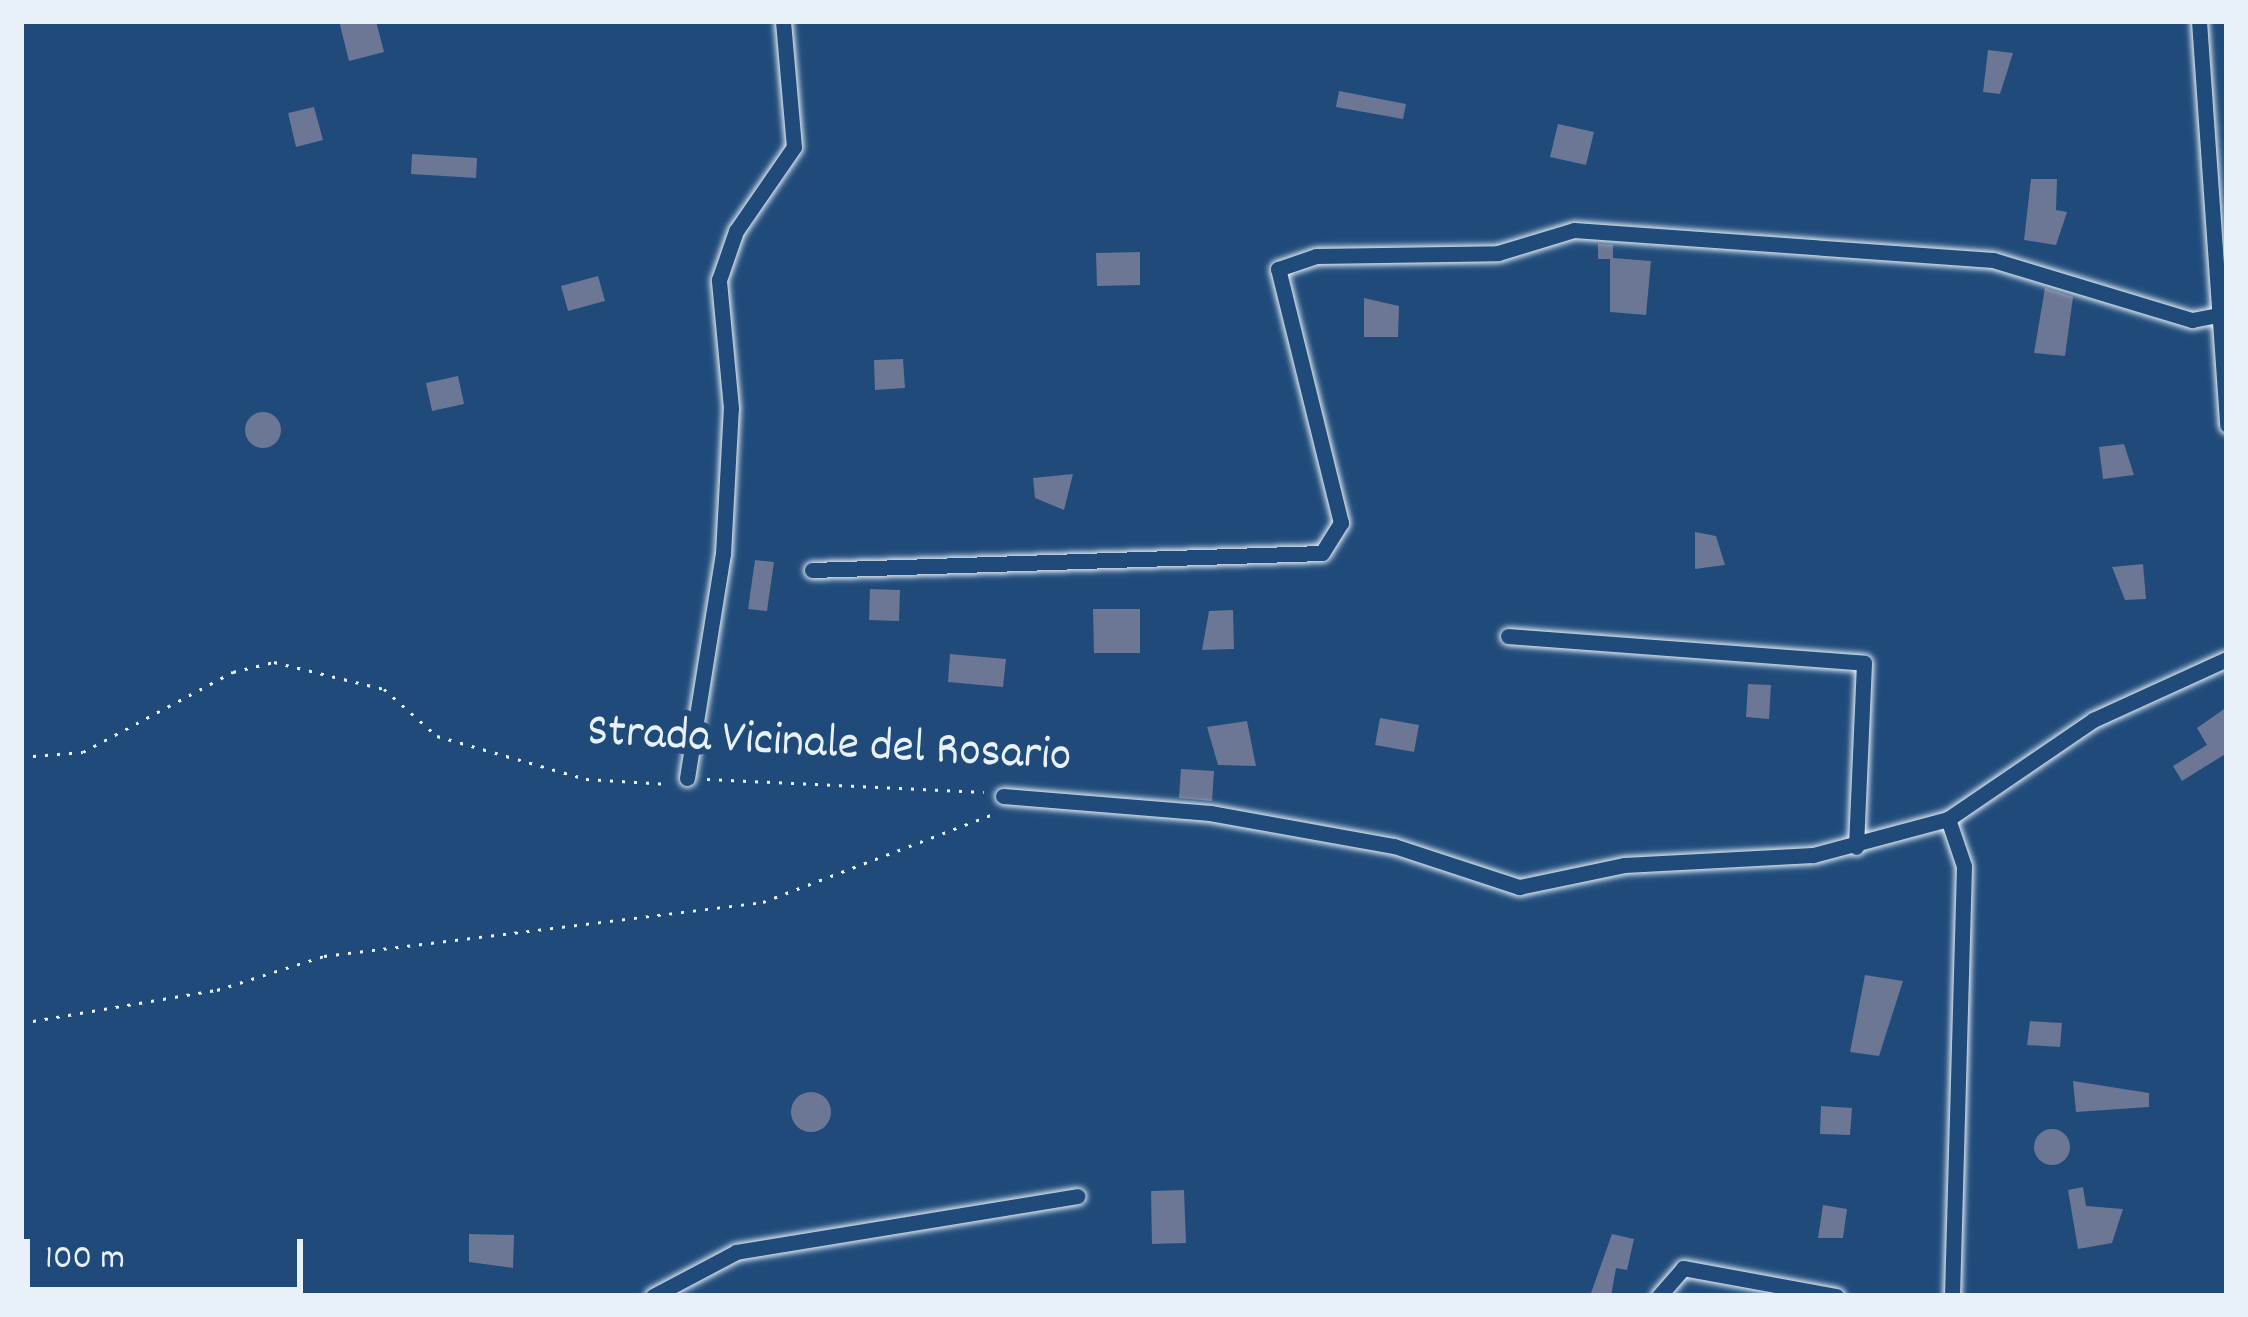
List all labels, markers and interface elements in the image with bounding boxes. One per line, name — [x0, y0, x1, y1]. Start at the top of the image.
street label: Strada Vicinale del Rosario — [585, 705, 1073, 787]
scale bar — [30, 1215, 309, 1289]
text: 100 m — [45, 1234, 125, 1286]

